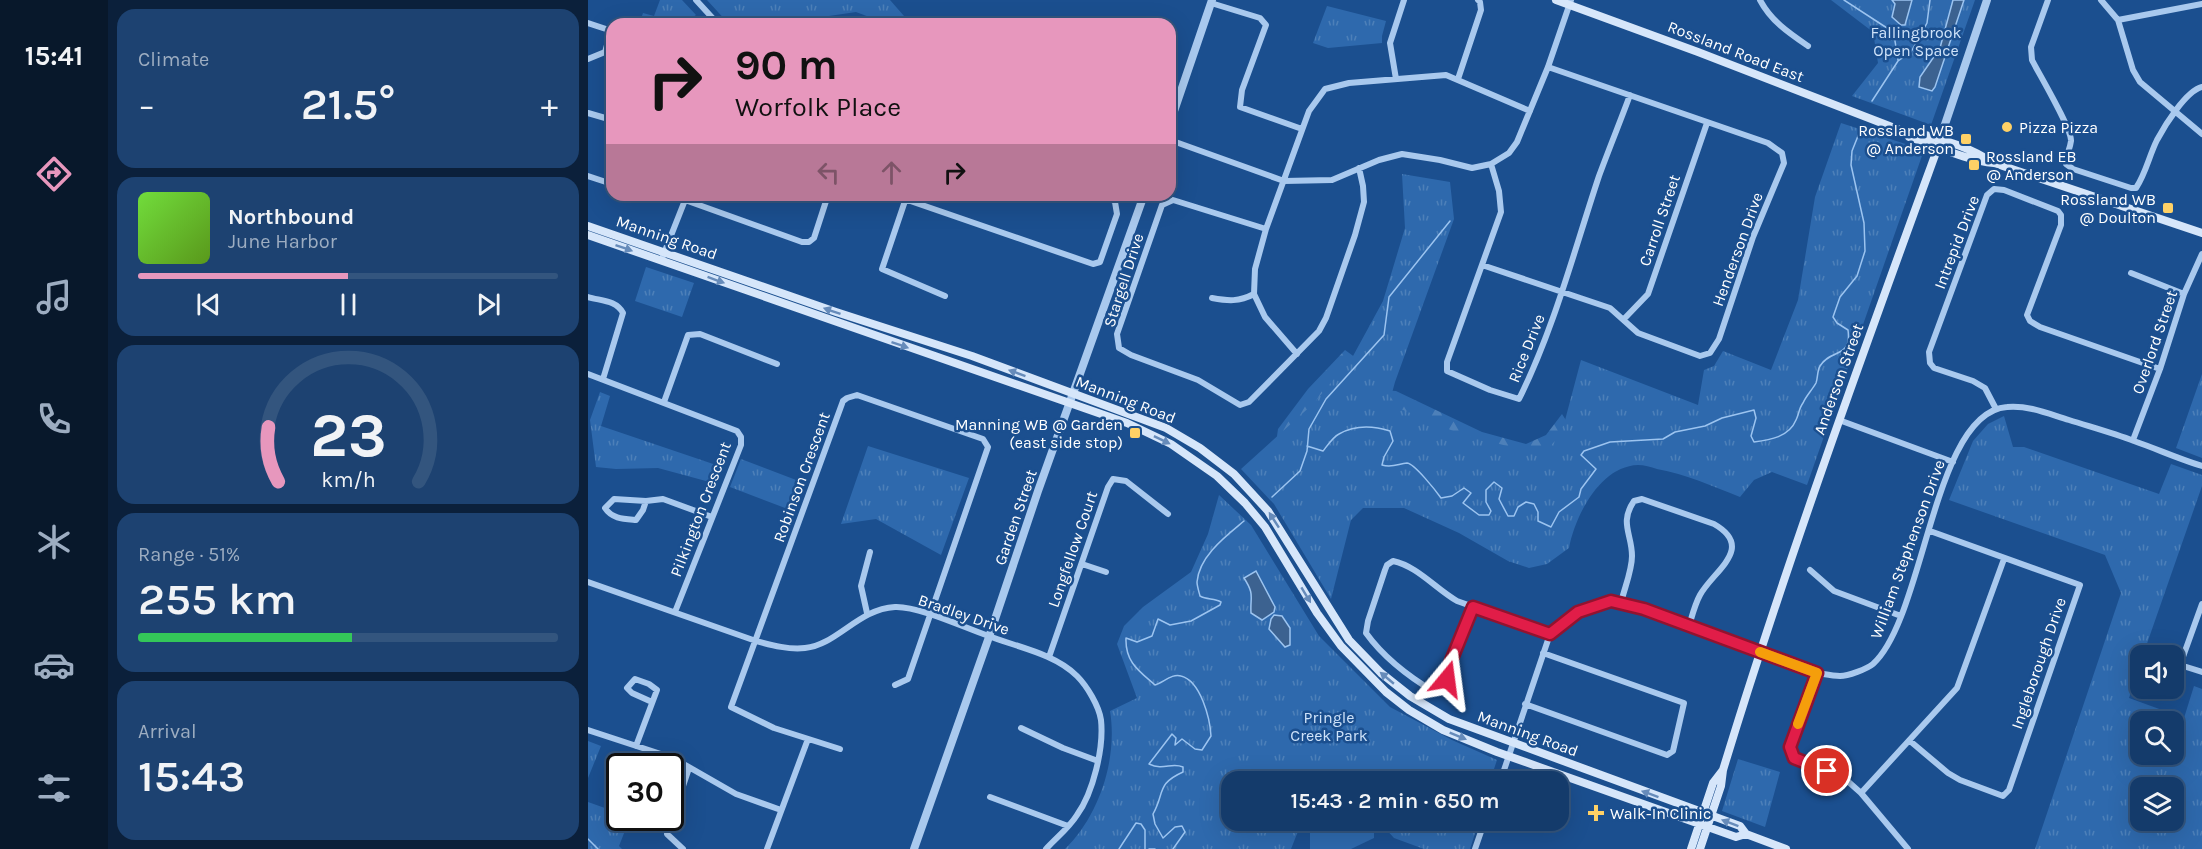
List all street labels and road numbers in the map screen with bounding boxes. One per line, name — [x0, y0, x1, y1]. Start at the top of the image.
street label: Rossland Road East — [1665, 17, 1807, 86]
street label: Carroll Street — [1635, 172, 1684, 268]
street label: Henderson Drive — [1708, 190, 1767, 309]
street label: Intrepid Drive — [1930, 193, 1983, 292]
street label: Manning Road — [614, 211, 720, 264]
street label: Stargell Drive — [1099, 231, 1148, 329]
street label: Overlord Street — [2128, 288, 2181, 397]
street label: Rice Drive — [1504, 311, 1549, 385]
street label: Anderson Street — [1810, 321, 1867, 437]
street label: Manning Road — [1073, 372, 1179, 427]
street label: Robinson Crescent — [769, 409, 834, 545]
street label: Pilkington Crescent — [666, 439, 735, 579]
street label: William Stephenson Drive — [1866, 457, 1949, 641]
street label: Garden Street — [990, 467, 1041, 568]
street label: Longfellow Court — [1044, 489, 1101, 610]
street label: Bradley Drive — [916, 590, 1012, 639]
street label: Ingleborough Drive — [2007, 595, 2070, 732]
street label: Manning Road — [1475, 706, 1581, 760]

